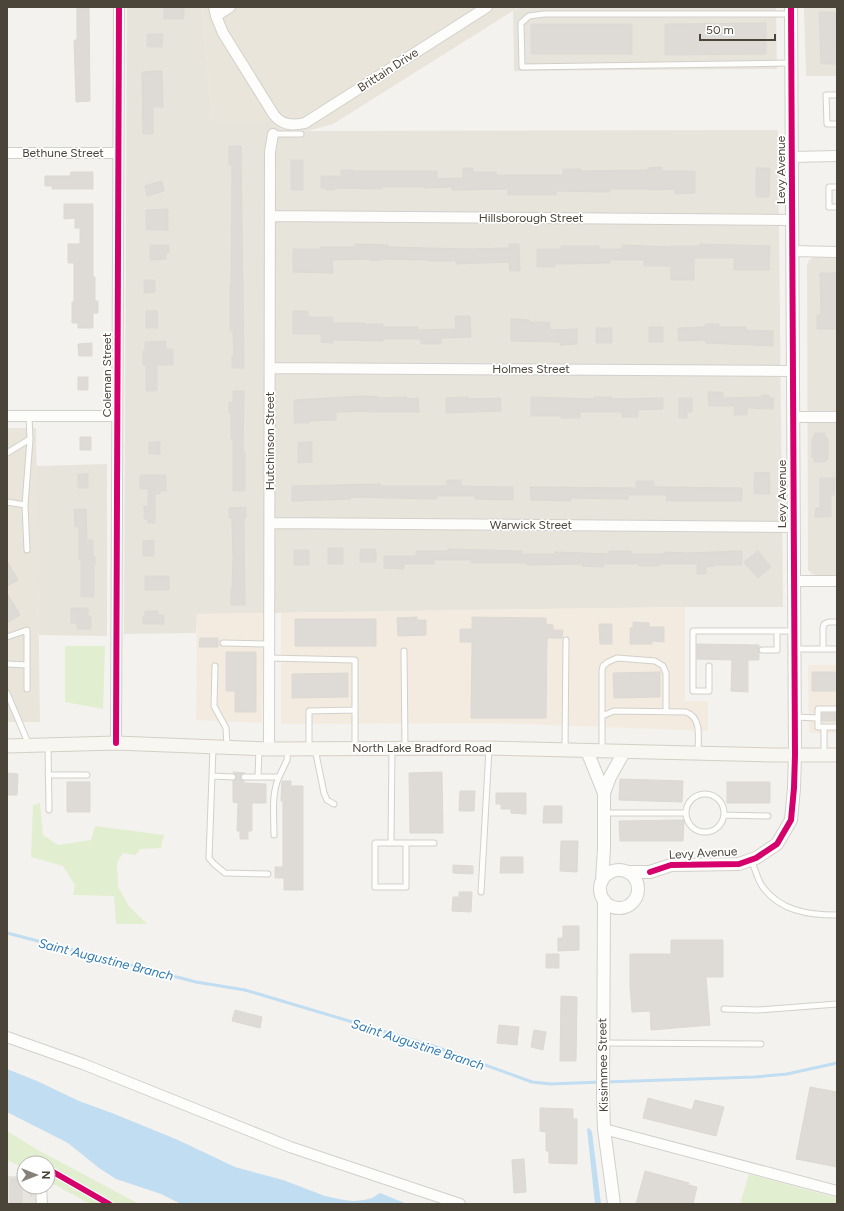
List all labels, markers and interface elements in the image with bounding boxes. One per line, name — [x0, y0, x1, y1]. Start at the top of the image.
scale bar — [700, 16, 775, 42]
text: 50 m — [706, 23, 734, 37]
street label: Brittain Drive — [355, 45, 421, 95]
street label: Levy Avenue — [774, 135, 788, 204]
street label: Bethune Street — [22, 146, 104, 160]
street label: Hillsborough Street — [479, 211, 584, 225]
street label: Coleman Street — [100, 332, 114, 417]
street label: Holmes Street — [492, 362, 570, 376]
street label: Hutchinson Street — [263, 391, 277, 490]
street label: Levy Avenue — [775, 459, 789, 528]
street label: Warwick Street — [490, 518, 573, 532]
street label: North Lake Bradford Road — [352, 741, 492, 755]
street label: Levy Avenue — [668, 844, 738, 862]
water label: Saint Augustine Branch — [37, 935, 175, 984]
water label: Saint Augustine Branch — [350, 1016, 486, 1073]
street label: Kissimmee Street — [595, 1017, 611, 1112]
north arrow — [16, 1155, 56, 1195]
text: N — [39, 1171, 52, 1179]

